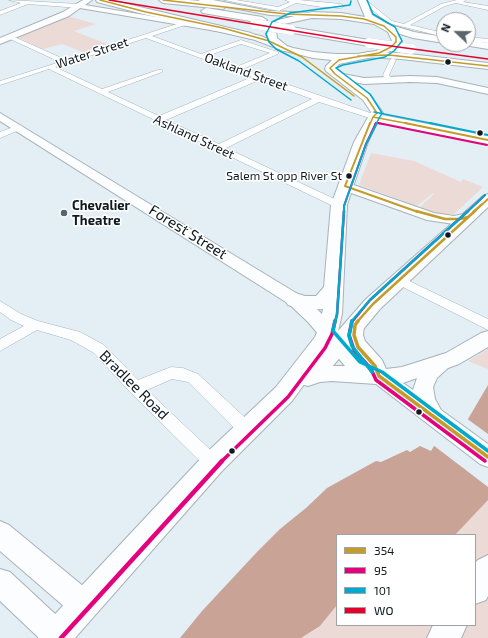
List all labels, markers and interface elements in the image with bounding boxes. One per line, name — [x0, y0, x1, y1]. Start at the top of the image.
north arrow — [436, 12, 476, 52]
text: N — [438, 22, 453, 34]
street label: Water Street — [54, 34, 130, 72]
street label: Oakland Street — [202, 50, 290, 94]
unlabelled marker — [443, 57, 453, 67]
street label: Ashland Street — [151, 111, 237, 163]
unlabelled marker — [475, 128, 485, 138]
place label: Salem St opp River St — [226, 169, 342, 183]
marker: Salem St opp River St — [344, 171, 354, 181]
place label: Chevalier Theatre — [72, 198, 130, 229]
street label: Forest Street — [146, 201, 230, 263]
marker: Chevalier Theatre — [59, 208, 69, 218]
unlabelled marker — [443, 230, 453, 240]
street label: Bradlee Road — [96, 347, 172, 423]
unlabelled marker — [414, 407, 424, 417]
unlabelled marker — [227, 446, 237, 456]
legend — [336, 534, 476, 626]
text: 354 — [374, 543, 394, 557]
text: 95 — [374, 563, 387, 577]
text: 101 — [374, 583, 391, 597]
text: WO — [374, 603, 393, 617]

